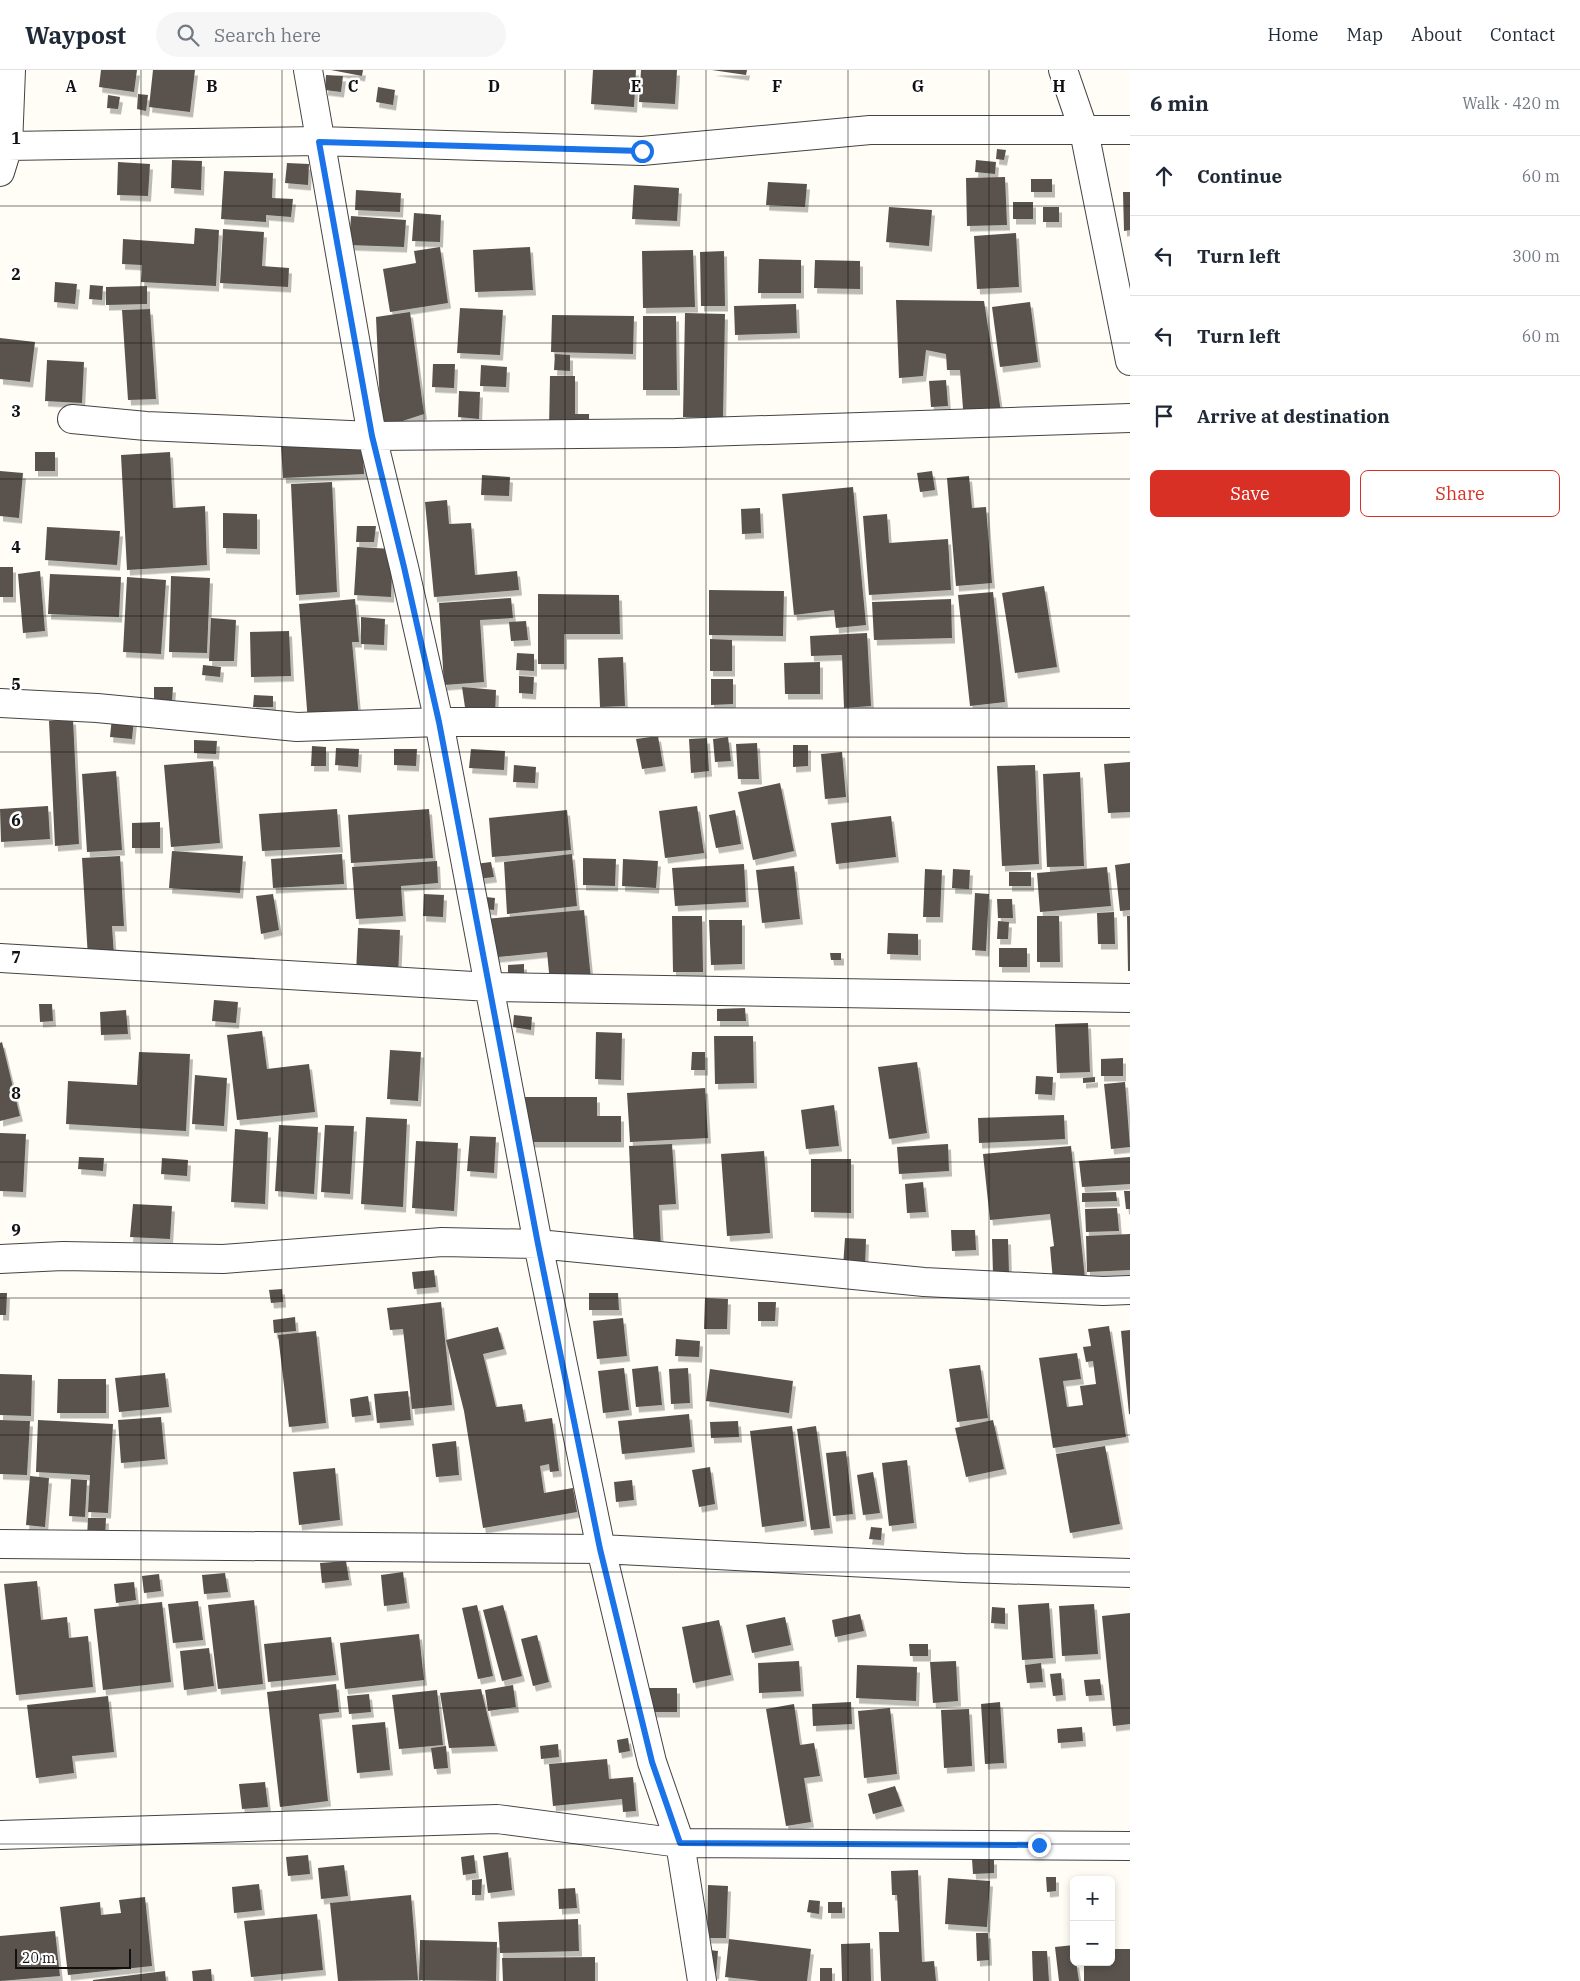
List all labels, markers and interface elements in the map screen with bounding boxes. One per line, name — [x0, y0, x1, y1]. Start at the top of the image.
search box — [156, 12, 506, 57]
text: Waypost — [25, 19, 126, 51]
icon: search — [174, 21, 202, 49]
text: Search here — [214, 23, 321, 47]
text: Home — [1267, 23, 1319, 46]
text: Map — [1347, 23, 1383, 46]
text: About — [1411, 23, 1462, 46]
text: Contact — [1490, 23, 1555, 46]
text: A — [65, 76, 77, 96]
text: B — [206, 76, 218, 96]
text: C — [348, 76, 358, 96]
text: D — [488, 76, 500, 96]
text: E — [631, 76, 641, 96]
text: F — [772, 76, 782, 96]
text: G — [912, 76, 924, 96]
text: H — [1053, 76, 1066, 96]
text: 6 min — [1150, 89, 1209, 117]
text: Walk · 420 m — [1462, 93, 1560, 113]
text: 1 — [11, 128, 21, 148]
route start — [631, 140, 654, 163]
icon: ahead — [1150, 162, 1178, 190]
text: Continue — [1197, 164, 1282, 188]
text: 60 m — [1522, 166, 1560, 186]
icon: left — [1150, 242, 1178, 270]
text: Turn left — [1197, 244, 1280, 268]
text: 300 m — [1512, 246, 1560, 266]
text: 2 — [11, 264, 21, 284]
icon: left — [1150, 322, 1178, 350]
text: Turn left — [1197, 324, 1280, 348]
text: 60 m — [1522, 326, 1560, 346]
text: 3 — [11, 401, 21, 421]
icon: arrive — [1150, 402, 1178, 430]
text: Arrive at destination — [1197, 404, 1390, 428]
button: Save — [1150, 470, 1350, 517]
button: Share — [1360, 470, 1560, 517]
text: 4 — [11, 537, 21, 557]
text: 5 — [11, 674, 21, 694]
text: 6 — [11, 810, 21, 830]
text: 7 — [11, 947, 21, 967]
text: 8 — [11, 1083, 21, 1103]
text: 9 — [11, 1220, 21, 1240]
route end — [1028, 1834, 1051, 1857]
map controls — [1070, 1876, 1115, 1966]
button: + — [1070, 1876, 1115, 1921]
button: − — [1070, 1921, 1115, 1966]
scale bar — [15, 1946, 131, 1969]
text: 20 m — [22, 1949, 55, 1967]

